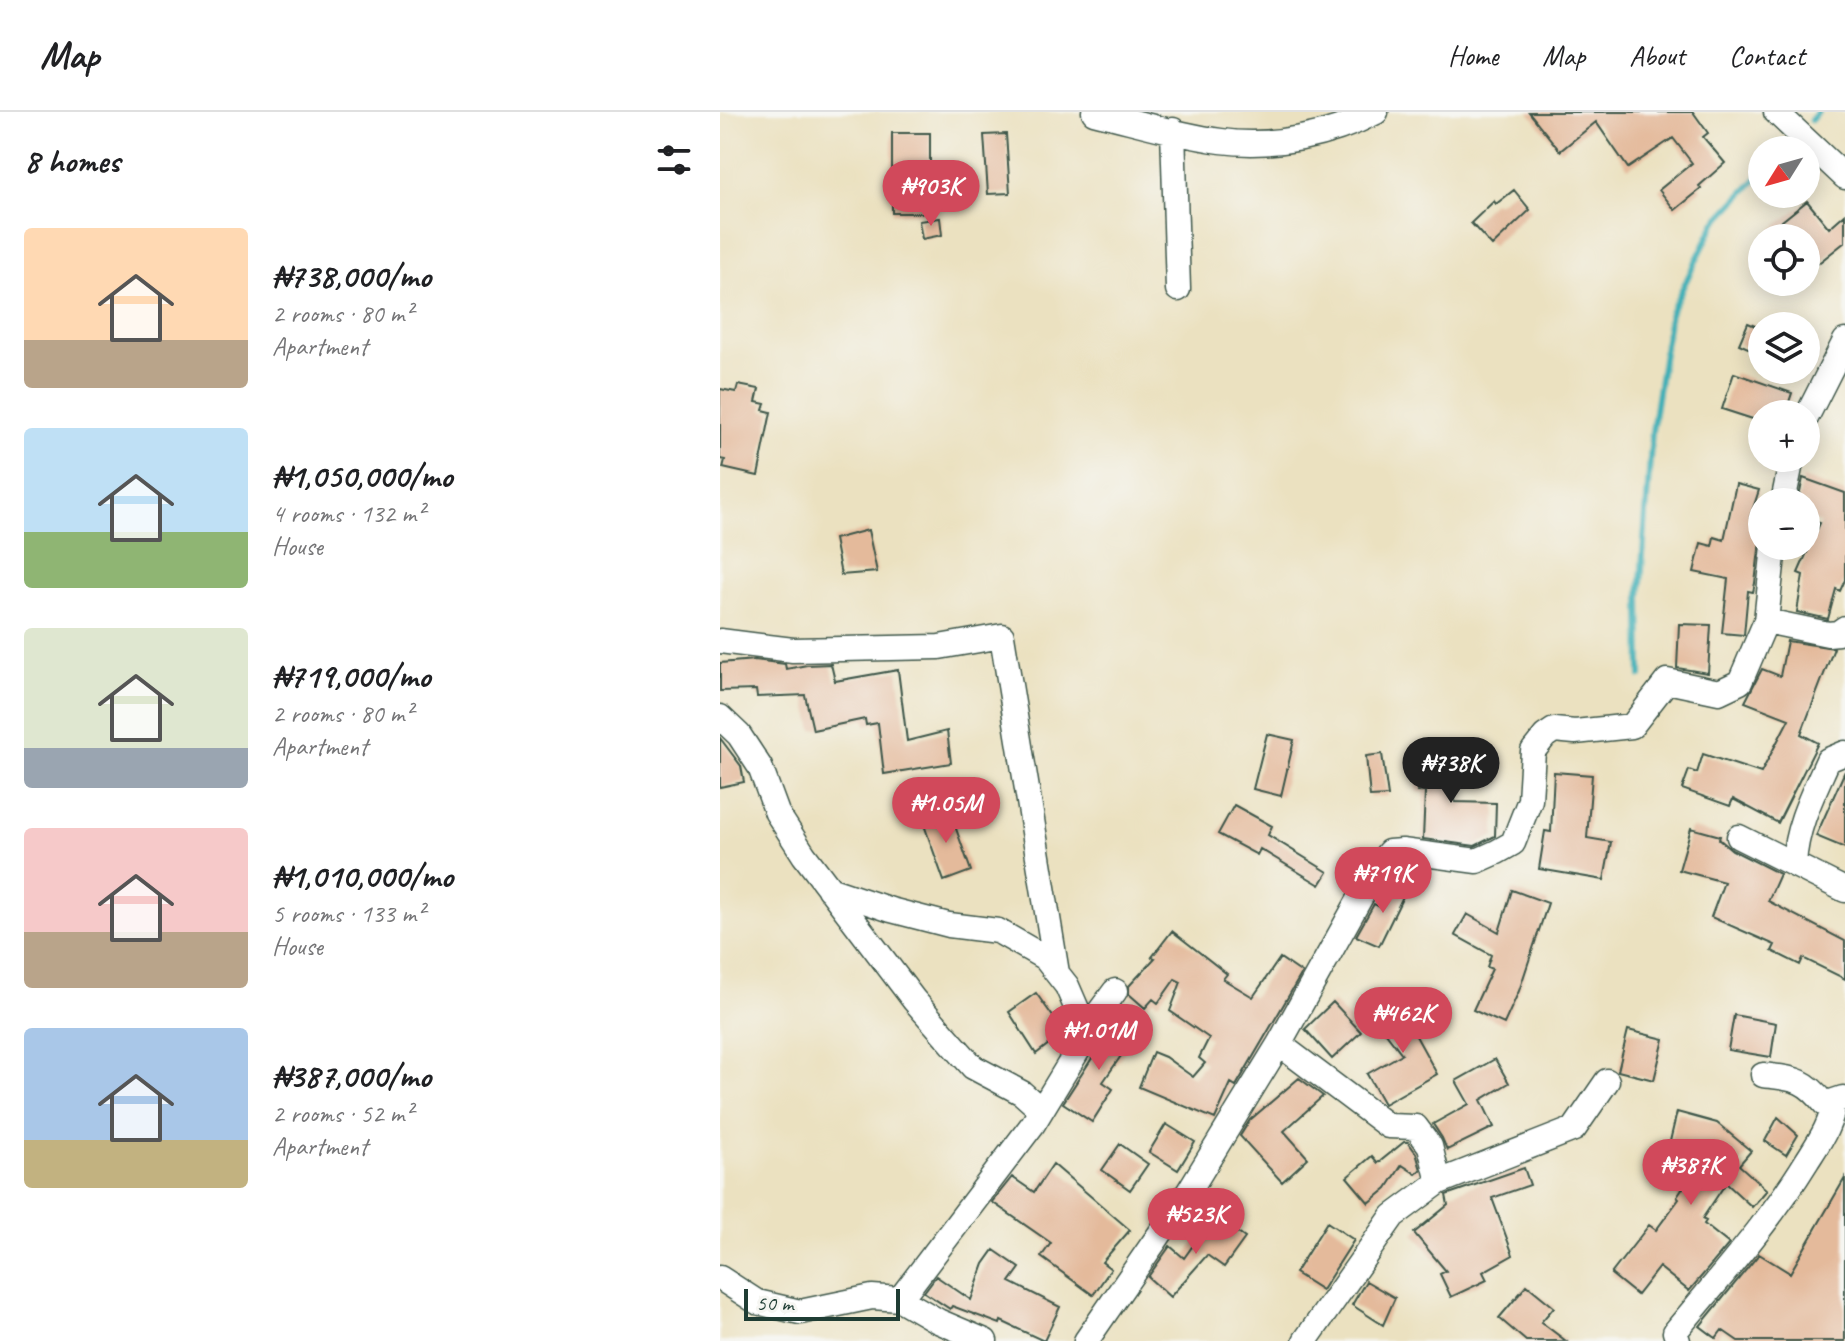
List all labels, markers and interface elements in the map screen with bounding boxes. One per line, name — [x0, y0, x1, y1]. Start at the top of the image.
text: Map — [40, 32, 99, 79]
text: Home — [1448, 38, 1498, 73]
text: Map — [1542, 38, 1585, 73]
text: About — [1629, 38, 1685, 73]
text: Contact — [1729, 38, 1805, 73]
north arrow — [1748, 136, 1820, 208]
map controls — [1748, 136, 1820, 560]
icon: filters — [652, 138, 696, 182]
text: 8 homes — [24, 139, 120, 182]
pin: ₦903K — [875, 160, 987, 228]
text: ₦903K — [901, 169, 961, 202]
button: locate — [1748, 224, 1820, 296]
text: ₦738,000/mo — [272, 254, 431, 297]
icon: home — [88, 260, 184, 356]
text: 2 rooms · 80 m² — [272, 297, 413, 330]
button: layers — [1748, 312, 1820, 384]
text: Apartment — [272, 330, 368, 363]
button: + — [1748, 400, 1820, 472]
text: ₦1,050,000/mo — [272, 454, 452, 497]
icon: home — [88, 460, 184, 556]
button: − — [1748, 488, 1820, 560]
text: 4 rooms · 132 m² — [272, 497, 424, 530]
text: House — [272, 530, 323, 563]
text: ₦719,000/mo — [272, 654, 430, 697]
icon: home — [88, 660, 184, 756]
text: 2 rooms · 80 m² — [272, 697, 413, 730]
text: Apartment — [272, 730, 368, 763]
pin: ₦738K — [1395, 737, 1507, 805]
text: ₦738K — [1420, 746, 1482, 779]
pin: ₦1.05M — [881, 777, 1011, 845]
text: ₦1.05M — [910, 786, 982, 819]
pin: ₦719K — [1327, 847, 1439, 915]
text: ₦1,010,000/mo — [272, 854, 453, 897]
text: ₦719K — [1353, 856, 1413, 889]
icon: home — [88, 860, 184, 956]
text: 5 rooms · 133 m² — [272, 897, 424, 930]
text: House — [272, 930, 323, 963]
pin: ₦462K — [1347, 987, 1459, 1055]
text: ₦462K — [1372, 996, 1434, 1029]
pin: ₦1.01M — [1034, 1004, 1164, 1072]
text: ₦1.01M — [1063, 1013, 1135, 1046]
text: ₦387,000/mo — [272, 1054, 431, 1097]
icon: home — [88, 1060, 184, 1156]
text: 2 rooms · 52 m² — [272, 1097, 413, 1130]
text: Apartment — [272, 1130, 368, 1163]
pin: ₦387K — [1635, 1139, 1747, 1207]
text: ₦387K — [1660, 1148, 1722, 1181]
pin: ₦523K — [1140, 1188, 1252, 1256]
text: ₦523K — [1166, 1197, 1226, 1230]
scale bar — [744, 1285, 900, 1321]
text: 50 m — [756, 1289, 793, 1317]

